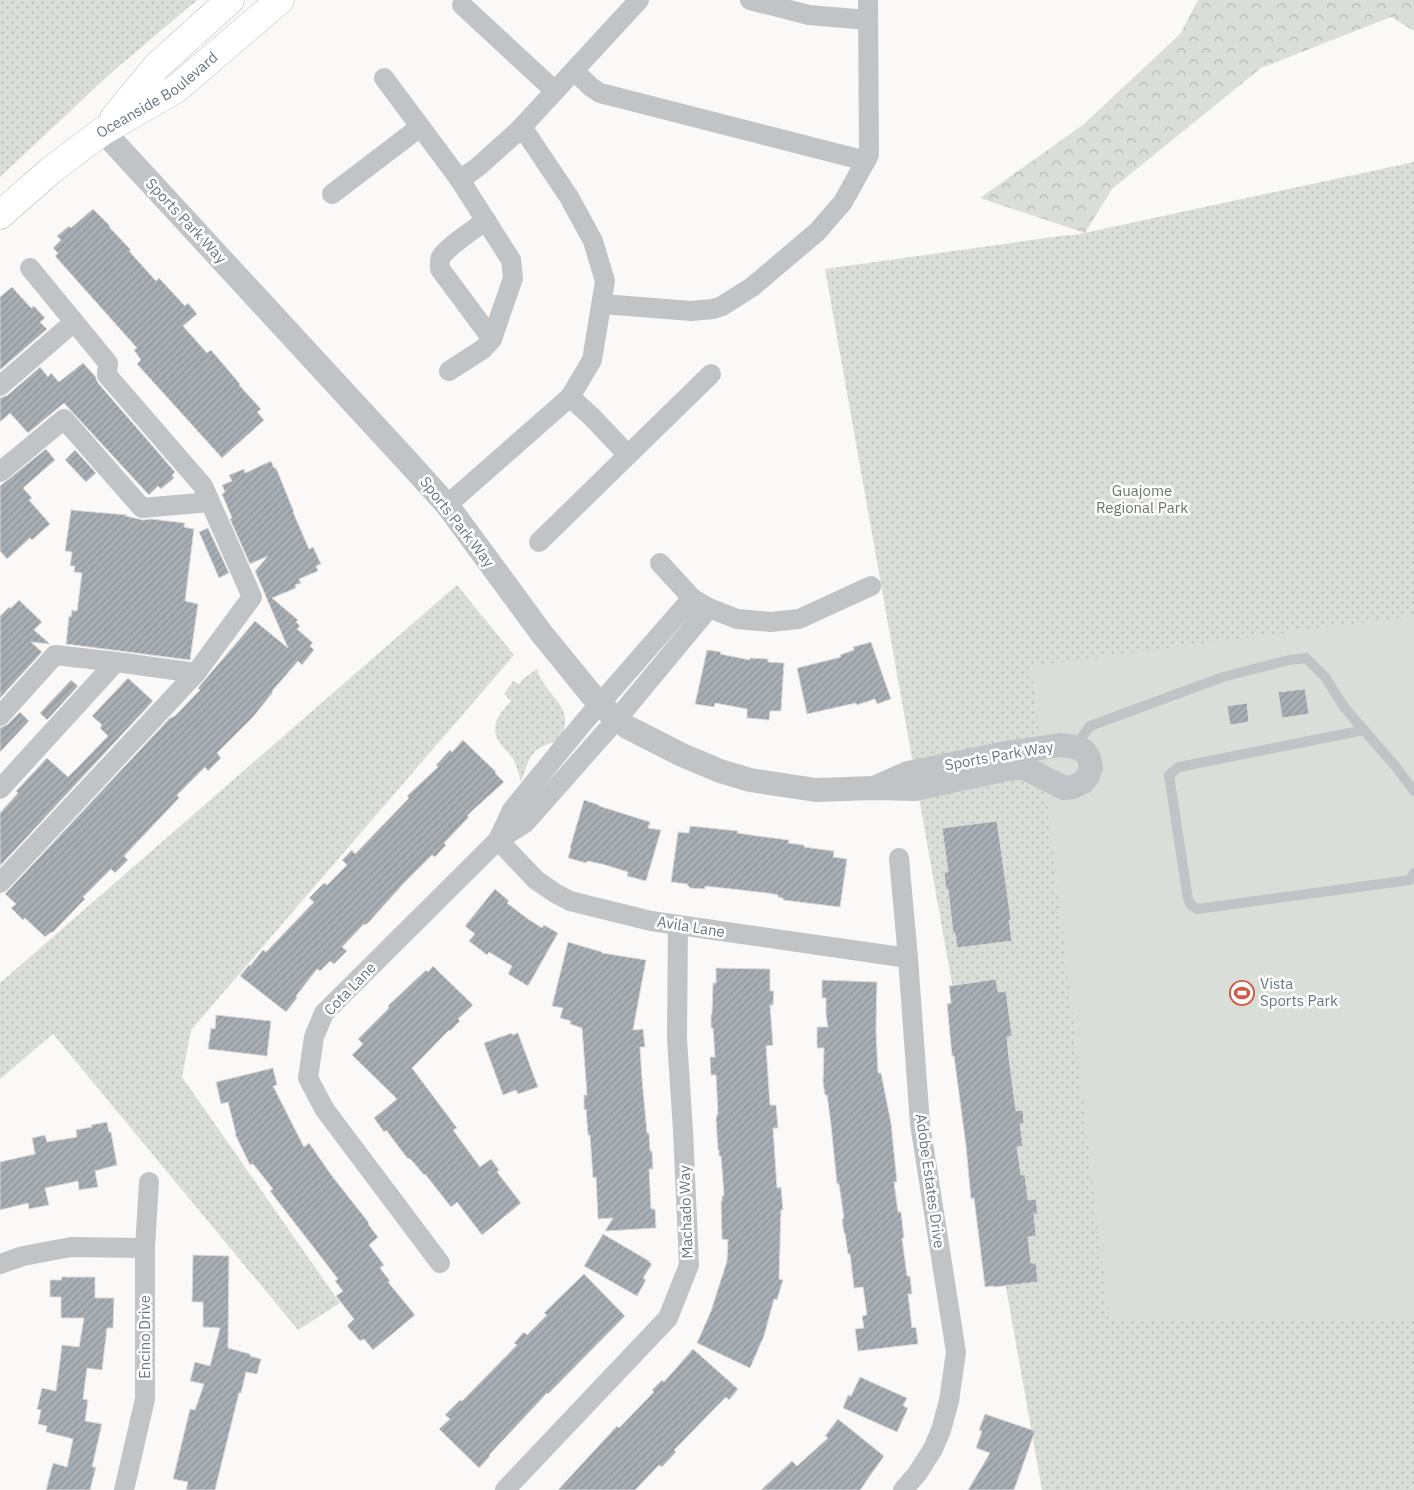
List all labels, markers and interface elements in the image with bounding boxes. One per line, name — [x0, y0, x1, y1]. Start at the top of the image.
street label: Oceanside Boulevard — [92, 47, 221, 142]
street label: Sports Park Way — [142, 174, 231, 268]
street label: Sports Park Way — [416, 472, 499, 571]
park label: Guajome Regional Park — [1096, 481, 1188, 517]
street label: Sports Park Way — [943, 737, 1055, 774]
street label: Avila Lane — [656, 912, 726, 941]
street label: Cota Lane — [320, 958, 380, 1019]
place label: Vista Sports Park — [1260, 974, 1338, 1010]
sports icon: Vista Sports Park — [1229, 980, 1255, 1006]
street label: Adobe Estates Drive — [912, 1113, 949, 1249]
street label: Machado Way — [674, 1164, 697, 1259]
street label: Encino Drive — [135, 1295, 154, 1379]

